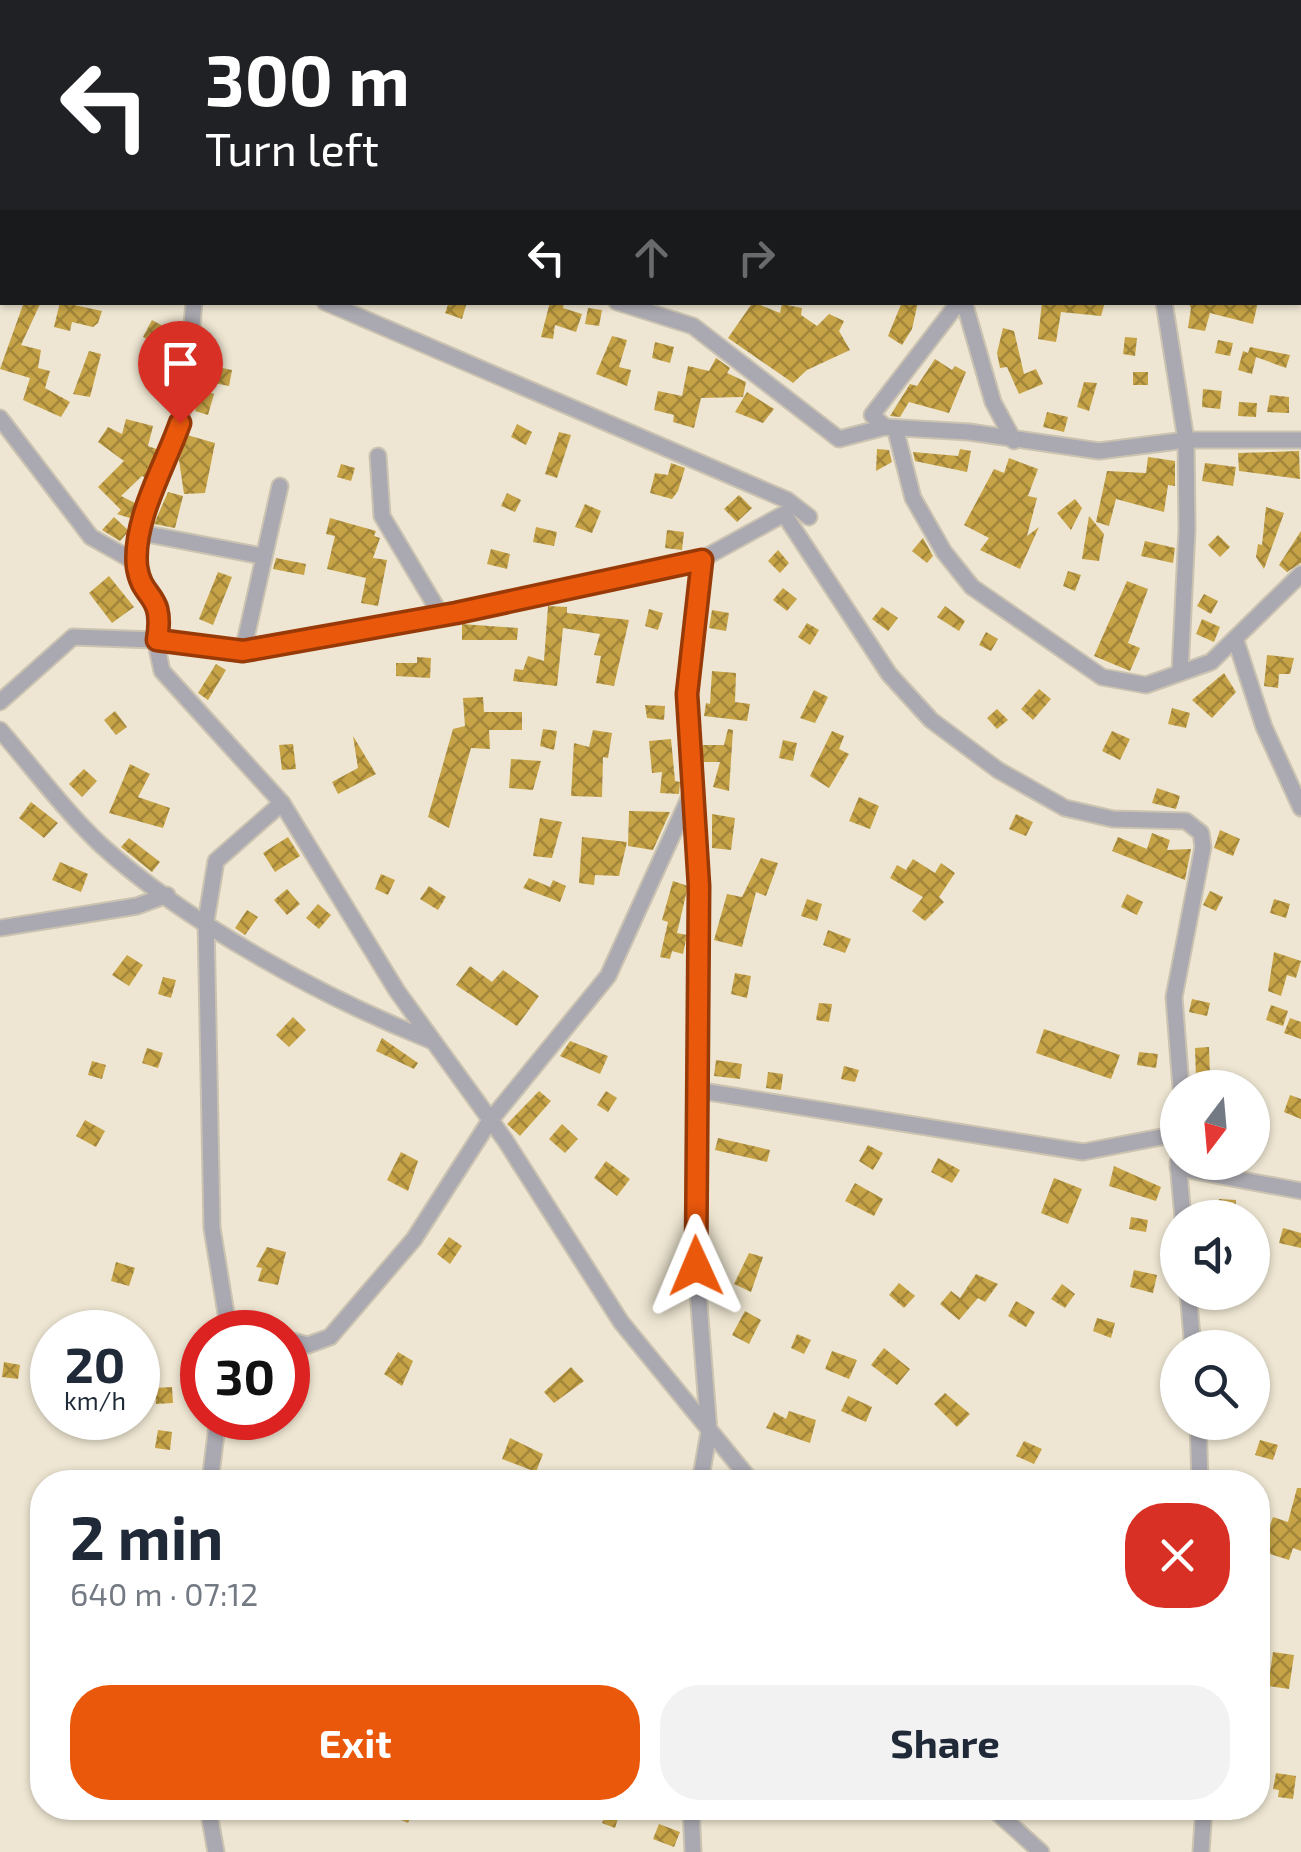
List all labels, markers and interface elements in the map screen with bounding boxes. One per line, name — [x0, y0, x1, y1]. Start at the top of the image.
text: 300 m — [205, 36, 410, 120]
icon: left — [40, 40, 170, 170]
text: Turn left — [205, 121, 379, 175]
icon: left — [519, 230, 574, 285]
icon: ahead — [624, 230, 679, 285]
icon: right — [729, 230, 784, 285]
pin — [138, 321, 223, 424]
icon: arrive — [153, 336, 208, 391]
north arrow — [1160, 1070, 1270, 1180]
map controls — [1160, 1070, 1270, 1440]
button: sound — [1160, 1200, 1270, 1310]
position arrow — [644, 1214, 748, 1318]
speed limit sign: 30 — [180, 1310, 310, 1440]
button: search — [1160, 1330, 1270, 1440]
text: 20 — [65, 1333, 125, 1393]
text: km/h — [64, 1385, 126, 1415]
text: 2 min — [70, 1500, 223, 1572]
button: close — [1125, 1503, 1230, 1608]
text: 640 m · 07:12 — [70, 1574, 258, 1612]
button: Exit — [70, 1685, 640, 1800]
button: Share — [660, 1685, 1230, 1800]

